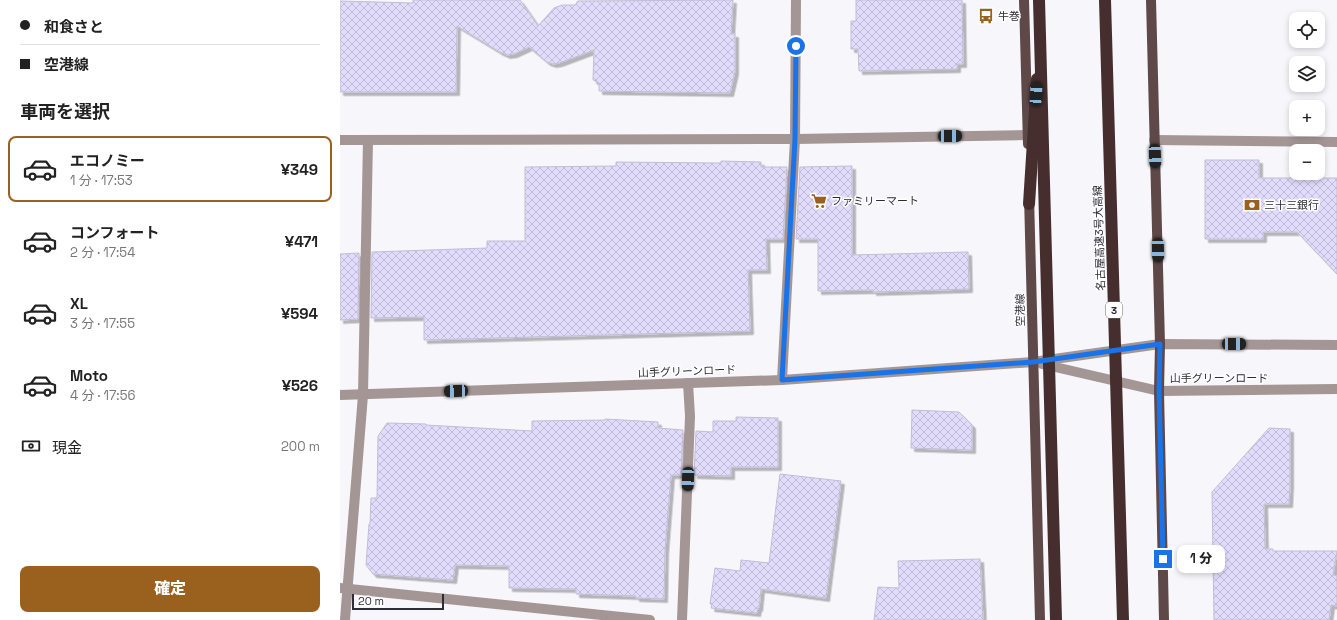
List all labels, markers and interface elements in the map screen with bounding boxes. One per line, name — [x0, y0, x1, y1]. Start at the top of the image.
bus stop icon: 牛巻 — [977, 7, 995, 25]
place label: 牛巻 — [998, 9, 1020, 23]
map controls — [1289, 12, 1325, 180]
button: locate — [1289, 12, 1325, 48]
text: 和食さと — [44, 17, 104, 36]
route start — [787, 37, 805, 55]
text: 空港線 — [44, 55, 89, 74]
button: layers — [1289, 56, 1325, 92]
car — [1029, 82, 1043, 106]
text: 車両を選択 — [20, 100, 110, 123]
button: + — [1289, 100, 1325, 136]
car — [938, 130, 962, 142]
car — [1149, 144, 1161, 168]
button: − — [1289, 144, 1325, 180]
icon: car — [22, 151, 58, 187]
text: エコノミー — [70, 151, 145, 170]
text: ¥349 — [281, 160, 318, 179]
text: 1 分 · 17:53 — [70, 172, 133, 189]
street label: 名古屋高速3号大高線 — [1090, 185, 1108, 291]
supermarket icon: ファミリーマート — [810, 192, 828, 210]
place label: ファミリーマート — [831, 194, 919, 208]
bank icon: 三十三銀行 — [1243, 196, 1261, 214]
place label: 三十三銀行 — [1264, 198, 1319, 212]
icon: car — [22, 223, 58, 259]
text: コンフォート — [70, 223, 160, 242]
text: ¥471 — [285, 232, 318, 251]
car — [1152, 238, 1164, 262]
text: 2 分 · 17:54 — [70, 244, 135, 261]
street label: 空港線 — [1013, 293, 1027, 327]
text: XL — [70, 294, 88, 313]
icon: car — [22, 295, 58, 331]
road number: 3 — [1106, 302, 1122, 318]
text: ¥594 — [281, 304, 318, 323]
text: 3 分 · 17:55 — [70, 315, 135, 332]
car — [1222, 338, 1246, 350]
street label: 山手グリーンロード — [638, 362, 736, 380]
text: Moto — [70, 366, 108, 385]
icon: car — [22, 367, 58, 403]
street label: 山手グリーンロード — [1170, 371, 1268, 385]
text: ¥526 — [282, 376, 318, 395]
car — [444, 385, 468, 397]
text: 4 分 · 17:56 — [70, 387, 135, 404]
icon: cash — [20, 435, 42, 457]
text: 現金 — [52, 438, 82, 457]
text: 200 m — [281, 438, 320, 455]
car — [682, 467, 694, 491]
callout: 1 分 — [1177, 545, 1225, 573]
route end — [1154, 550, 1172, 568]
text: 1 分 — [1190, 550, 1212, 567]
button: 確定 — [20, 566, 320, 612]
scale bar — [352, 592, 444, 611]
text: 20 m — [358, 594, 384, 608]

